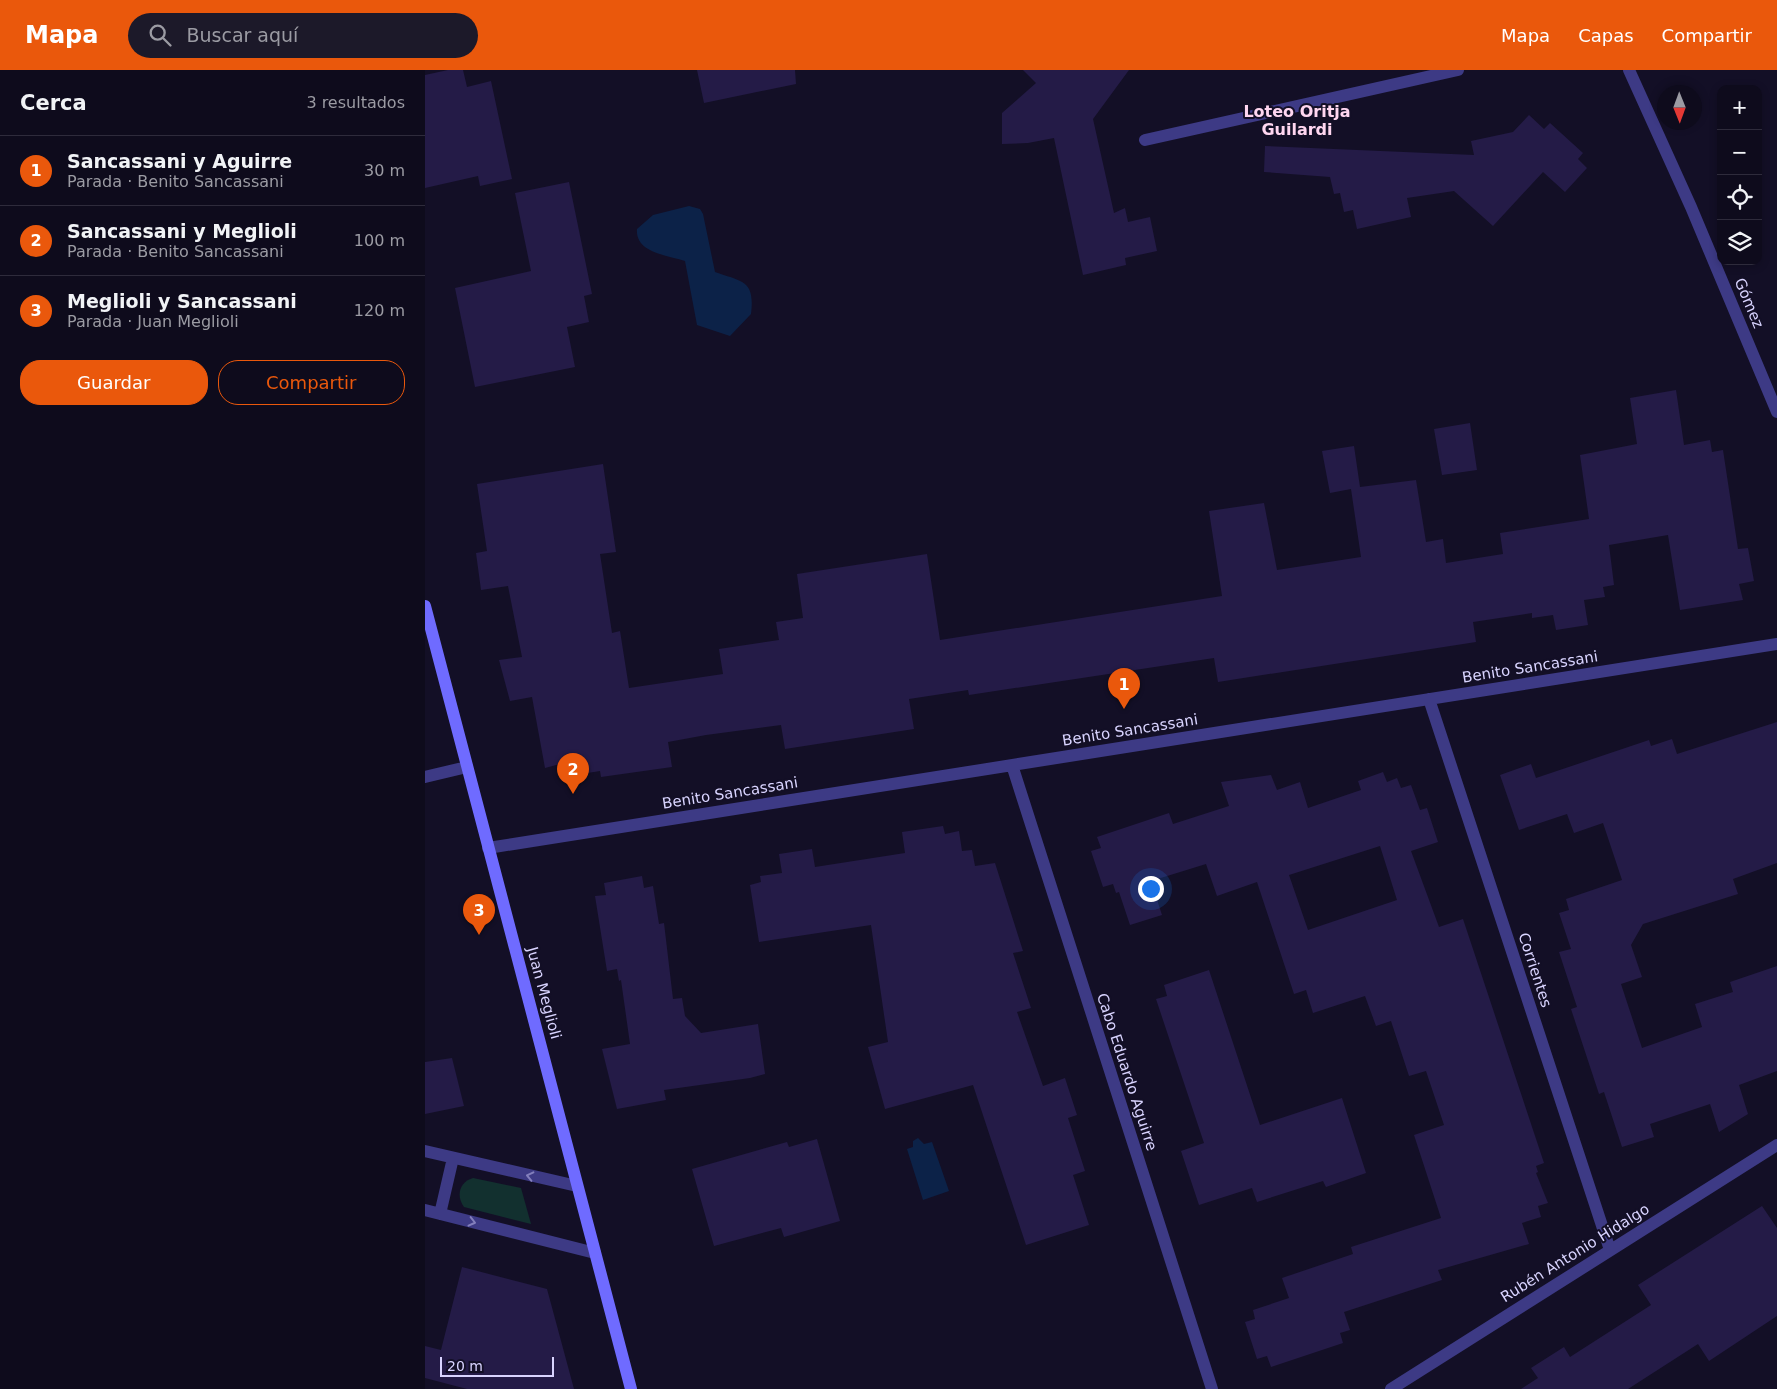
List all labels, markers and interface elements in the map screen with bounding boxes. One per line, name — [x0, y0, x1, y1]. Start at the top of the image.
search box — [128, 13, 478, 58]
text: Mapa — [25, 21, 98, 49]
icon: search — [146, 21, 174, 49]
text: Buscar aquí — [186, 24, 298, 46]
text: Mapa — [1501, 25, 1550, 46]
text: Capas — [1578, 25, 1634, 46]
text: Compartir — [1662, 25, 1752, 46]
north arrow — [1657, 85, 1702, 130]
map controls — [1717, 85, 1762, 265]
button: + — [1717, 85, 1762, 130]
text: Cerca — [20, 91, 87, 115]
text: 3 resultados — [306, 93, 405, 112]
district label: Loteo Oritja Guilardi — [1243, 102, 1351, 139]
button: − — [1717, 130, 1762, 175]
text: Sancassani y Aguirre — [67, 150, 292, 172]
text: 1 — [30, 161, 42, 180]
text: 30 m — [364, 161, 405, 180]
text: Parada · Benito Sancassani — [67, 172, 284, 191]
button: locate — [1717, 175, 1762, 220]
text: Sancassani y Meglioli — [67, 220, 297, 242]
button: layers — [1717, 220, 1762, 265]
text: 2 — [30, 231, 42, 250]
text: 100 m — [354, 231, 405, 250]
text: Parada · Benito Sancassani — [67, 242, 284, 261]
street label: Gómez — [1730, 275, 1768, 331]
text: Meglioli y Sancassani — [67, 290, 297, 312]
text: 3 — [30, 301, 42, 320]
text: 120 m — [354, 301, 405, 320]
text: Parada · Juan Meglioli — [67, 312, 239, 331]
button: Guardar — [20, 360, 208, 405]
button: Compartir — [218, 360, 405, 405]
street label: Benito Sancassani — [1461, 647, 1599, 687]
pin: 1 — [1108, 668, 1140, 709]
street label: Benito Sancassani — [1061, 710, 1199, 750]
pin: 2 — [557, 753, 589, 794]
street label: Benito Sancassani — [661, 773, 799, 813]
your location — [1138, 876, 1164, 902]
pin: 3 — [463, 894, 495, 935]
street label: Corrientes — [1514, 930, 1556, 1010]
street label: Juan Meglioli — [523, 944, 565, 1041]
street label: Cabo Eduardo Aguirre — [1093, 991, 1161, 1153]
one-way arrow — [525, 1171, 534, 1182]
street label: Rubén Antonio Hidalgo — [1497, 1200, 1653, 1306]
one-way arrow — [468, 1216, 477, 1227]
scale bar — [440, 1354, 554, 1377]
text: 20 m — [447, 1358, 483, 1374]

